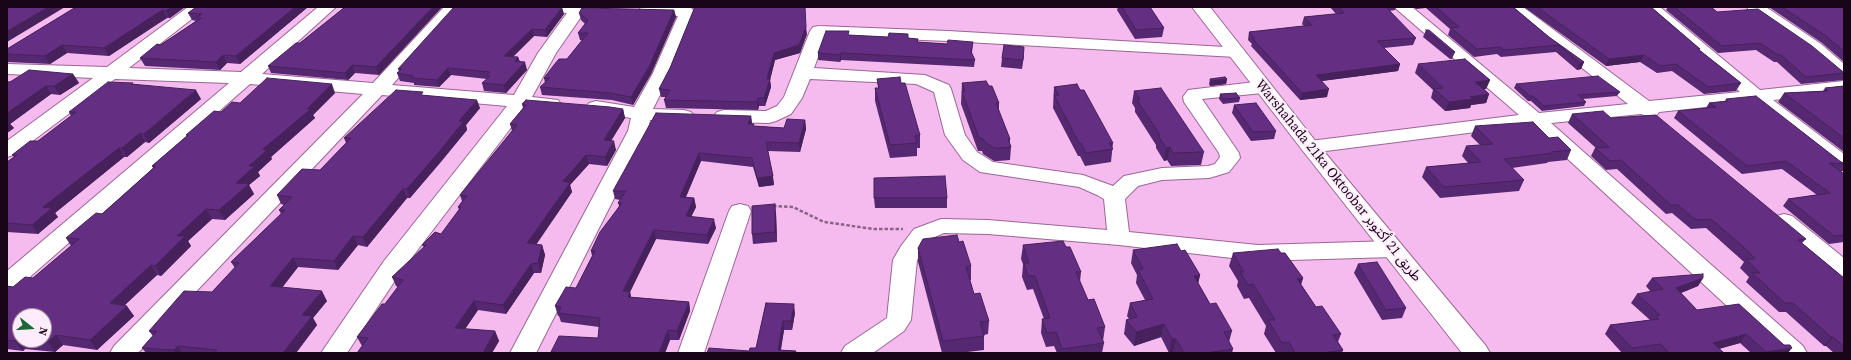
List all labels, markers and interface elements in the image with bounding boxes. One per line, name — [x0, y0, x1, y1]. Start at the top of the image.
street label: Warshahada 21ka Oktoobar طريق 21 أكتوبر — [1251, 77, 1425, 285]
north arrow — [12, 308, 52, 348]
text: N — [35, 325, 51, 337]

